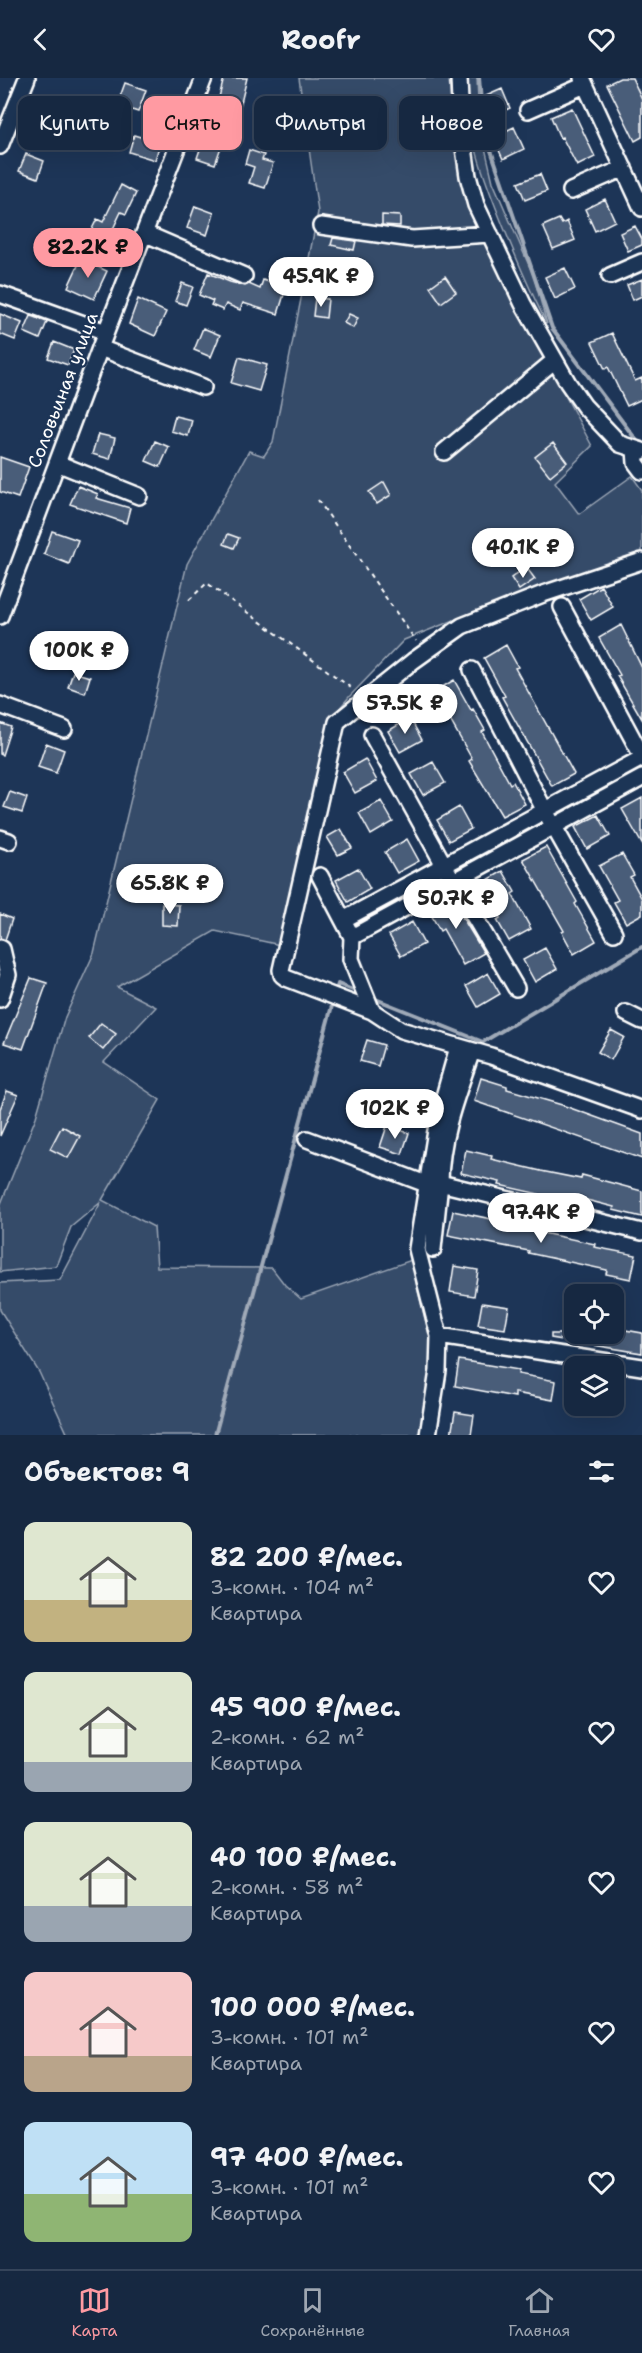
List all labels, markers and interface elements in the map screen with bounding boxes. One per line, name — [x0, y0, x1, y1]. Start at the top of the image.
text: Roofr — [281, 21, 361, 58]
icon: back — [24, 23, 57, 56]
icon: heart — [585, 23, 618, 56]
chip: Купить — [18, 96, 131, 150]
chip: Снять — [143, 96, 242, 150]
chip: Фильтры — [254, 96, 387, 150]
chip: Новое — [399, 96, 505, 150]
pin: 82.2K ₽ — [33, 228, 143, 279]
text: 82.2K ₽ — [47, 234, 129, 260]
pin: 45.9K ₽ — [266, 257, 376, 308]
text: 45.9K ₽ — [283, 263, 359, 289]
street label: Соловьиная улица — [22, 309, 104, 471]
pin: 40.1K ₽ — [468, 528, 578, 579]
text: 40.1K ₽ — [486, 534, 560, 560]
pin: 100K ₽ — [30, 631, 128, 682]
text: 100K ₽ — [44, 637, 115, 663]
pin: 57.5K ₽ — [350, 684, 460, 735]
text: 57.5K ₽ — [366, 690, 444, 716]
pin: 65.8K ₽ — [115, 864, 225, 915]
text: 65.8K ₽ — [130, 870, 210, 896]
pin: 50.7K ₽ — [401, 879, 511, 930]
text: 50.7K ₽ — [417, 885, 495, 911]
pin: 102K ₽ — [346, 1089, 444, 1140]
text: 102K ₽ — [360, 1095, 430, 1121]
pin: 97.4K ₽ — [486, 1193, 596, 1244]
text: 97.4K ₽ — [502, 1199, 580, 1225]
map controls — [564, 1284, 624, 1416]
button: locate — [564, 1284, 624, 1344]
button: layers — [564, 1356, 624, 1416]
text: Объектов: 9 — [24, 1454, 190, 1489]
icon: filters — [585, 1455, 618, 1488]
text: 82 200 ₽/мес. — [210, 1539, 403, 1574]
icon: home — [72, 1546, 144, 1618]
icon: heart — [585, 1566, 618, 1599]
text: 3-комн. · 104 m² — [210, 1574, 374, 1600]
text: Квартира — [210, 1600, 302, 1626]
text: 45 900 ₽/мес. — [210, 1689, 401, 1724]
icon: home — [72, 1696, 144, 1768]
icon: heart — [585, 1716, 618, 1749]
text: 2-комн. · 62 m² — [210, 1724, 364, 1750]
text: Квартира — [210, 1750, 302, 1776]
text: 40 100 ₽/мес. — [210, 1839, 397, 1874]
icon: home — [72, 1846, 144, 1918]
icon: heart — [585, 1866, 618, 1899]
text: 2-комн. · 58 m² — [210, 1874, 364, 1900]
text: Квартира — [210, 1900, 302, 1926]
text: 100 000 ₽/мес. — [210, 1989, 415, 2024]
icon: home — [72, 1996, 144, 2068]
icon: heart — [585, 2016, 618, 2049]
text: 3-комн. · 101 m² — [210, 2024, 368, 2050]
text: Квартира — [210, 2050, 302, 2076]
text: 97 400 ₽/мес. — [210, 2139, 404, 2174]
icon: home — [72, 2146, 144, 2218]
icon: heart — [585, 2166, 618, 2199]
text: 3-комн. · 101 m² — [210, 2174, 368, 2200]
text: Квартира — [210, 2200, 302, 2226]
tab: Карта — [72, 2284, 117, 2341]
tab: Сохранённые — [261, 2284, 365, 2341]
tab: Главная — [508, 2284, 570, 2341]

